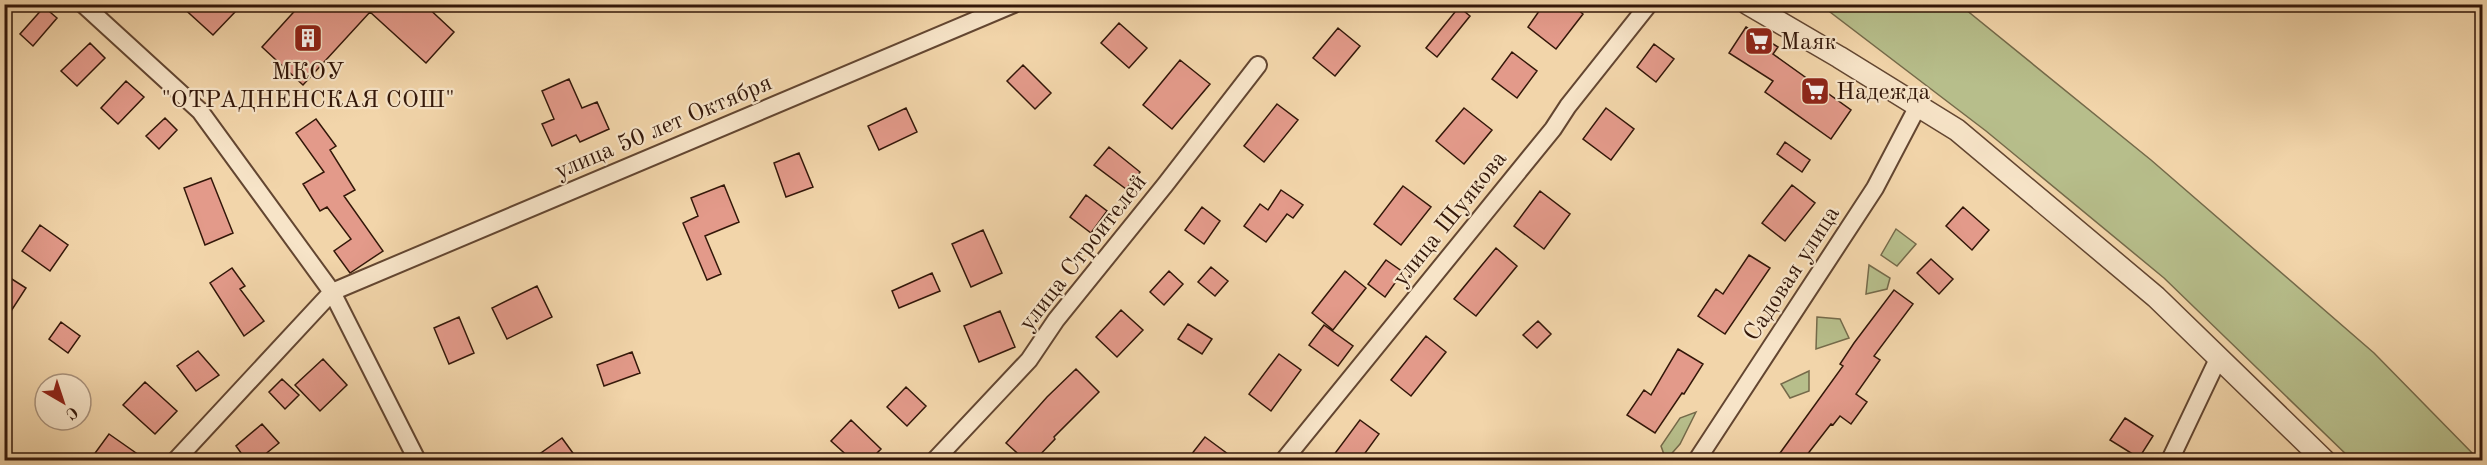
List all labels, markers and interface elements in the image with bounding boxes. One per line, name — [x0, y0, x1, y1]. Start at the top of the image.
building icon: МКОУ "ОТРАДНЕНСКАЯ СОШ" — [292, 22, 324, 54]
supermarket icon: Маяк — [1743, 25, 1775, 57]
place label: Маяк — [1780, 31, 1837, 55]
place label: МКОУ "ОТРАДНЕНСКАЯ СОШ" — [161, 61, 455, 113]
street label: улица 50 лет Октября — [552, 71, 776, 184]
supermarket icon: Надежда — [1799, 75, 1831, 107]
place label: Надежда — [1836, 81, 1931, 105]
street label: улица Шуякова — [1389, 147, 1512, 291]
street label: улица Строителей — [1015, 171, 1152, 336]
street label: Садовая улица — [1740, 202, 1845, 346]
north arrow — [33, 372, 93, 432]
text: С — [62, 403, 80, 422]

